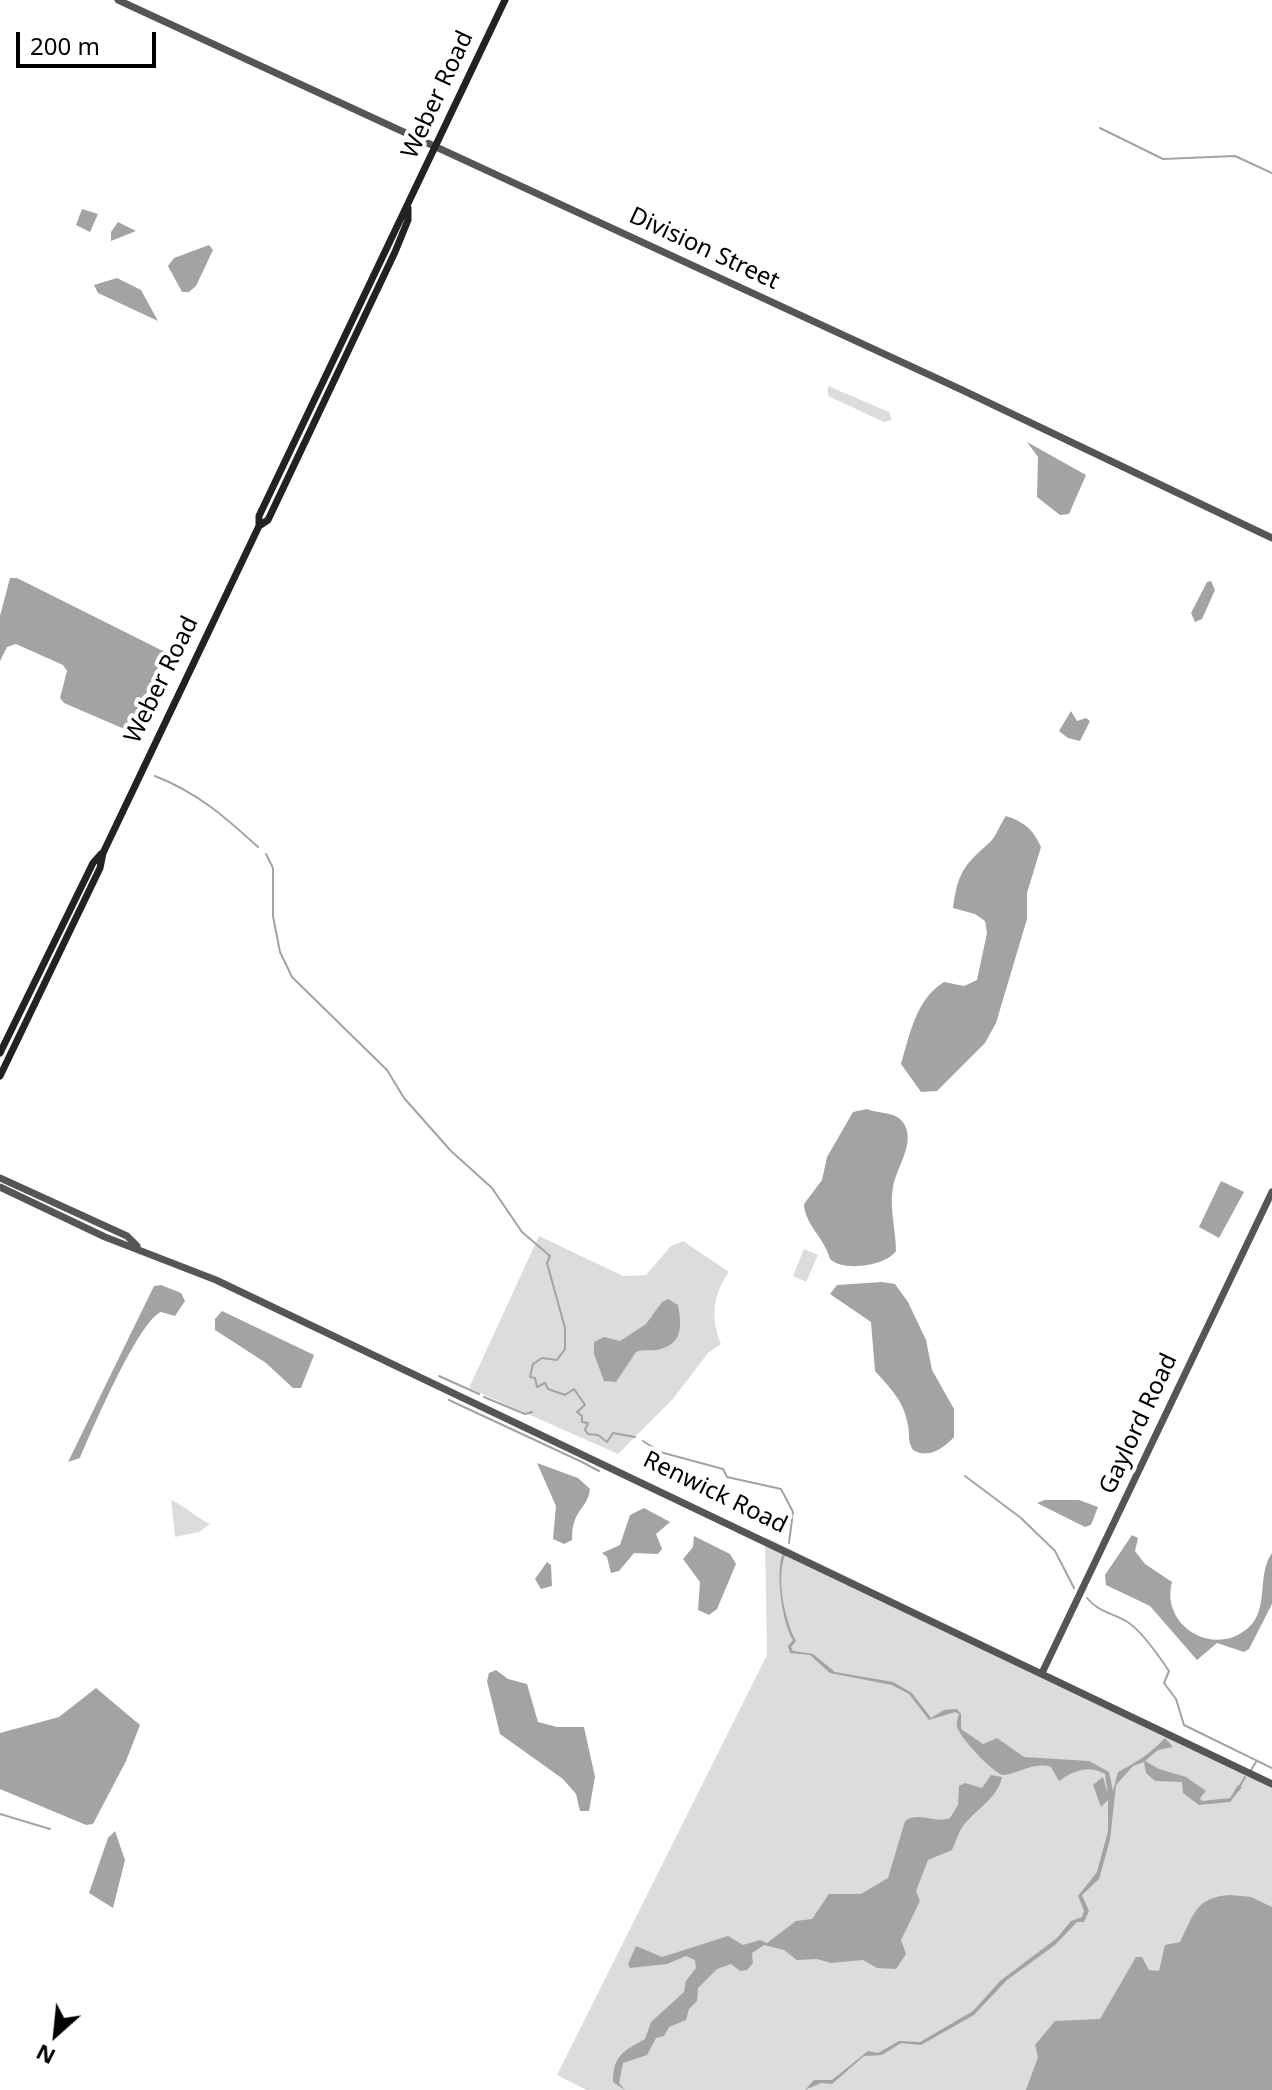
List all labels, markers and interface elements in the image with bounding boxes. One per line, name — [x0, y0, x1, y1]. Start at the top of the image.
scale bar — [20, 16, 160, 66]
street label: Weber Road — [396, 27, 480, 163]
text: 200 m — [30, 29, 100, 62]
street label: Division Street — [624, 202, 784, 296]
street label: Weber Road — [119, 612, 205, 748]
street label: Gaylord Road — [1094, 1349, 1184, 1499]
street label: Renwick Road — [638, 1446, 792, 1540]
north arrow — [16, 1994, 96, 2074]
text: N — [30, 2038, 60, 2073]

